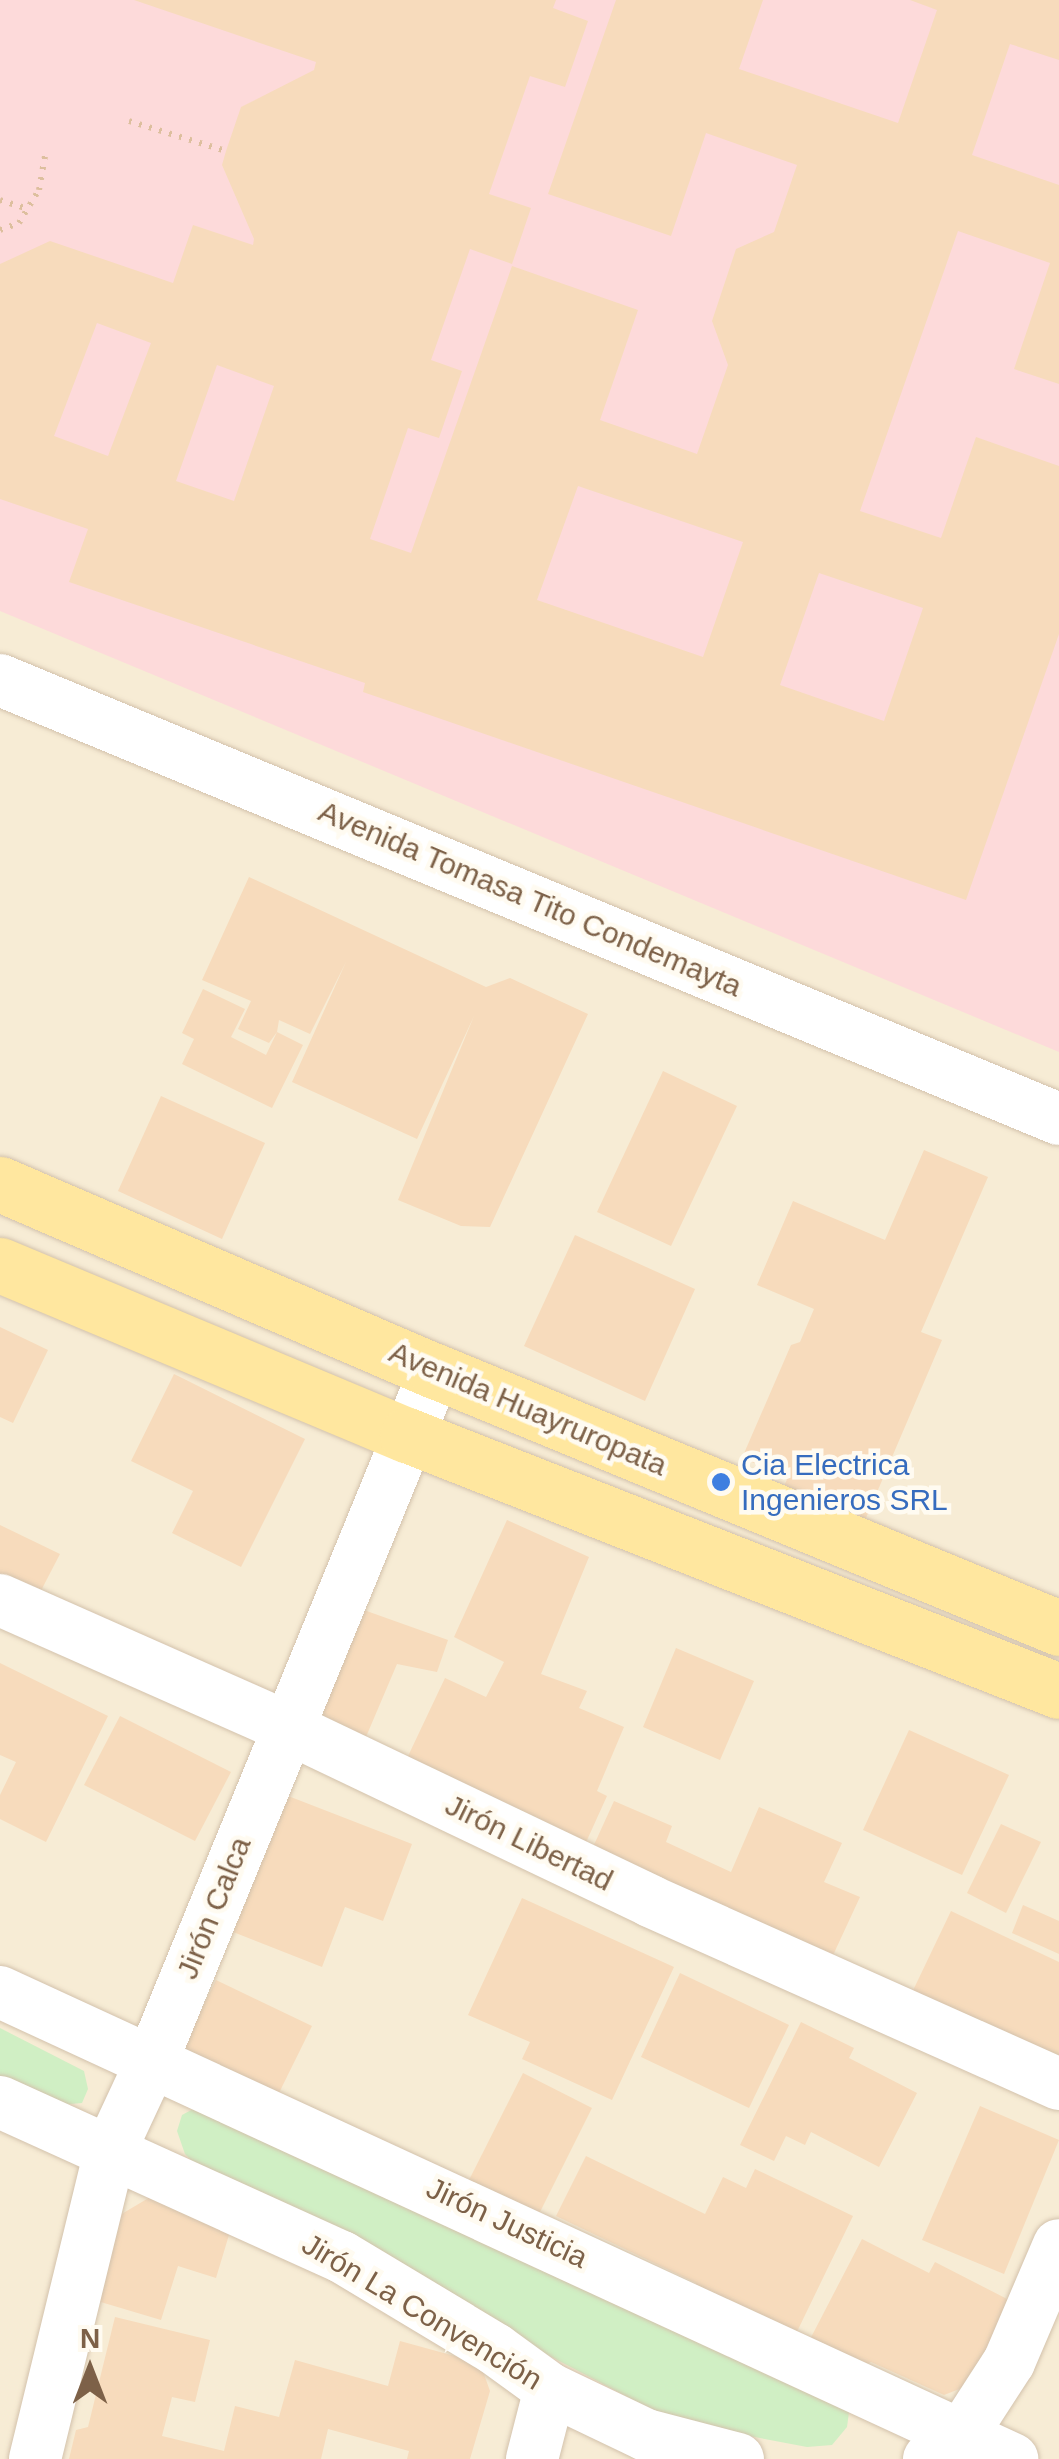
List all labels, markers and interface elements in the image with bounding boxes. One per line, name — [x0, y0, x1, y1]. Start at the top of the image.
street label: Avenida Tomasa Tito Condemayta — [313, 793, 747, 1005]
street label: Avenida Huayruropata — [384, 1334, 672, 1484]
place label: Cia Electrica Ingenieros SRL — [741, 1447, 948, 1518]
marker: Cia Electrica Ingenieros SRL — [710, 1471, 732, 1493]
street label: Jirón Libertad — [439, 1787, 619, 1899]
street label: Jirón Calca — [169, 1832, 259, 1984]
street label: Jirón Justicia — [421, 2170, 593, 2276]
street label: Jirón La Convención — [296, 2226, 548, 2398]
north arrow — [40, 2319, 140, 2419]
text: N — [80, 2323, 100, 2354]

